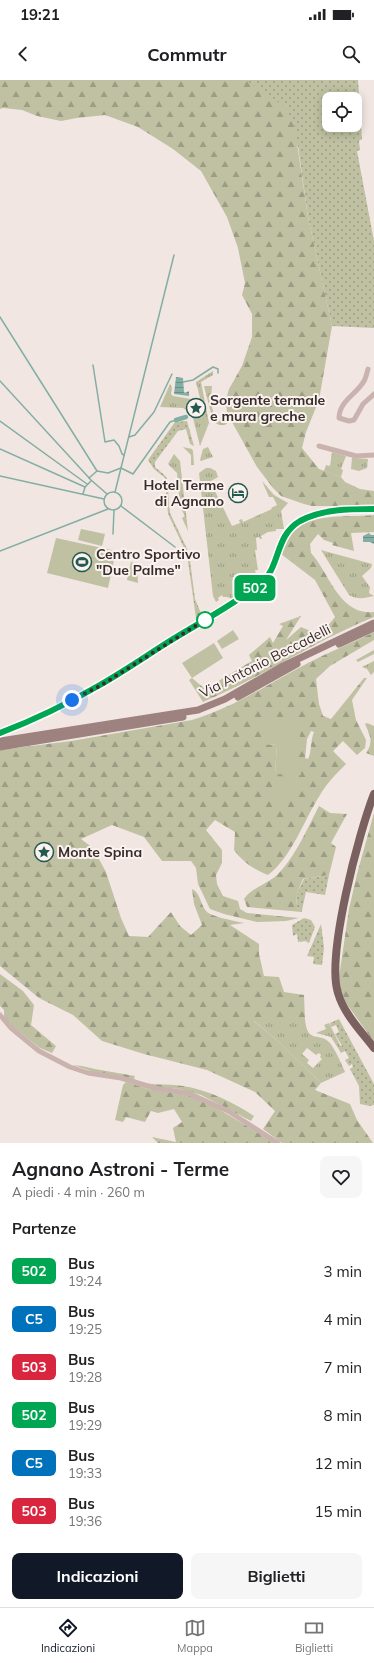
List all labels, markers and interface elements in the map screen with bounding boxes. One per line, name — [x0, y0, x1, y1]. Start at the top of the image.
text: 19:21 — [20, 5, 60, 24]
icon: back — [12, 43, 34, 65]
text: Commutr — [147, 43, 227, 66]
icon: search — [340, 43, 362, 65]
map controls — [322, 92, 362, 132]
button: locate — [322, 92, 362, 132]
place label: Sorgente termale e mura greche — [210, 391, 326, 425]
place icon: Sorgente termale e mura greche — [185, 397, 207, 419]
place label: Hotel Terme di Agnano — [144, 476, 224, 510]
hotel icon: Hotel Terme di Agnano — [227, 482, 249, 504]
place label: Centro Sportivo "Due Palme" — [96, 545, 201, 579]
sports icon: Centro Sportivo "Due Palme" — [71, 551, 93, 573]
line badge: 502 — [232, 575, 278, 601]
text: 502 — [242, 579, 268, 597]
unlabelled marker — [196, 611, 214, 629]
street label: Via Antonio Beccadelli — [196, 620, 334, 702]
your location — [62, 690, 82, 710]
place icon: Monte Spina — [33, 841, 55, 863]
place label: Monte Spina — [58, 843, 142, 861]
button: heart — [320, 1156, 362, 1198]
text: Agnano Astroni - Terme — [12, 1157, 229, 1181]
text: A piedi · 4 min · 260 m — [12, 1184, 145, 1200]
text: Partenze — [12, 1219, 76, 1238]
text: Bus — [68, 1254, 95, 1273]
text: 502 — [21, 1262, 47, 1280]
text: 3 min — [324, 1262, 362, 1281]
text: 19:24 — [68, 1273, 102, 1289]
text: Bus — [68, 1302, 95, 1321]
text: C5 — [25, 1310, 43, 1328]
text: 4 min — [324, 1310, 362, 1329]
text: 19:25 — [68, 1321, 102, 1337]
text: Bus — [68, 1350, 95, 1369]
text: 503 — [21, 1358, 47, 1376]
text: 7 min — [324, 1358, 362, 1377]
text: 19:28 — [68, 1369, 102, 1385]
text: Bus — [68, 1398, 95, 1417]
text: 502 — [21, 1406, 47, 1424]
text: 8 min — [324, 1406, 362, 1425]
text: 19:29 — [68, 1417, 102, 1433]
text: Bus — [68, 1446, 95, 1465]
text: C5 — [25, 1454, 43, 1472]
text: 12 min — [315, 1454, 362, 1473]
text: 19:33 — [68, 1465, 102, 1481]
text: Bus — [68, 1494, 95, 1513]
text: 503 — [21, 1502, 47, 1520]
text: 15 min — [315, 1502, 362, 1521]
text: 19:36 — [68, 1513, 102, 1529]
button: Indicazioni — [12, 1553, 183, 1599]
button: Biglietti — [191, 1553, 362, 1599]
tab: Indicazioni — [41, 1617, 95, 1655]
tab: Mappa — [177, 1617, 213, 1655]
tab: Biglietti — [295, 1617, 333, 1655]

